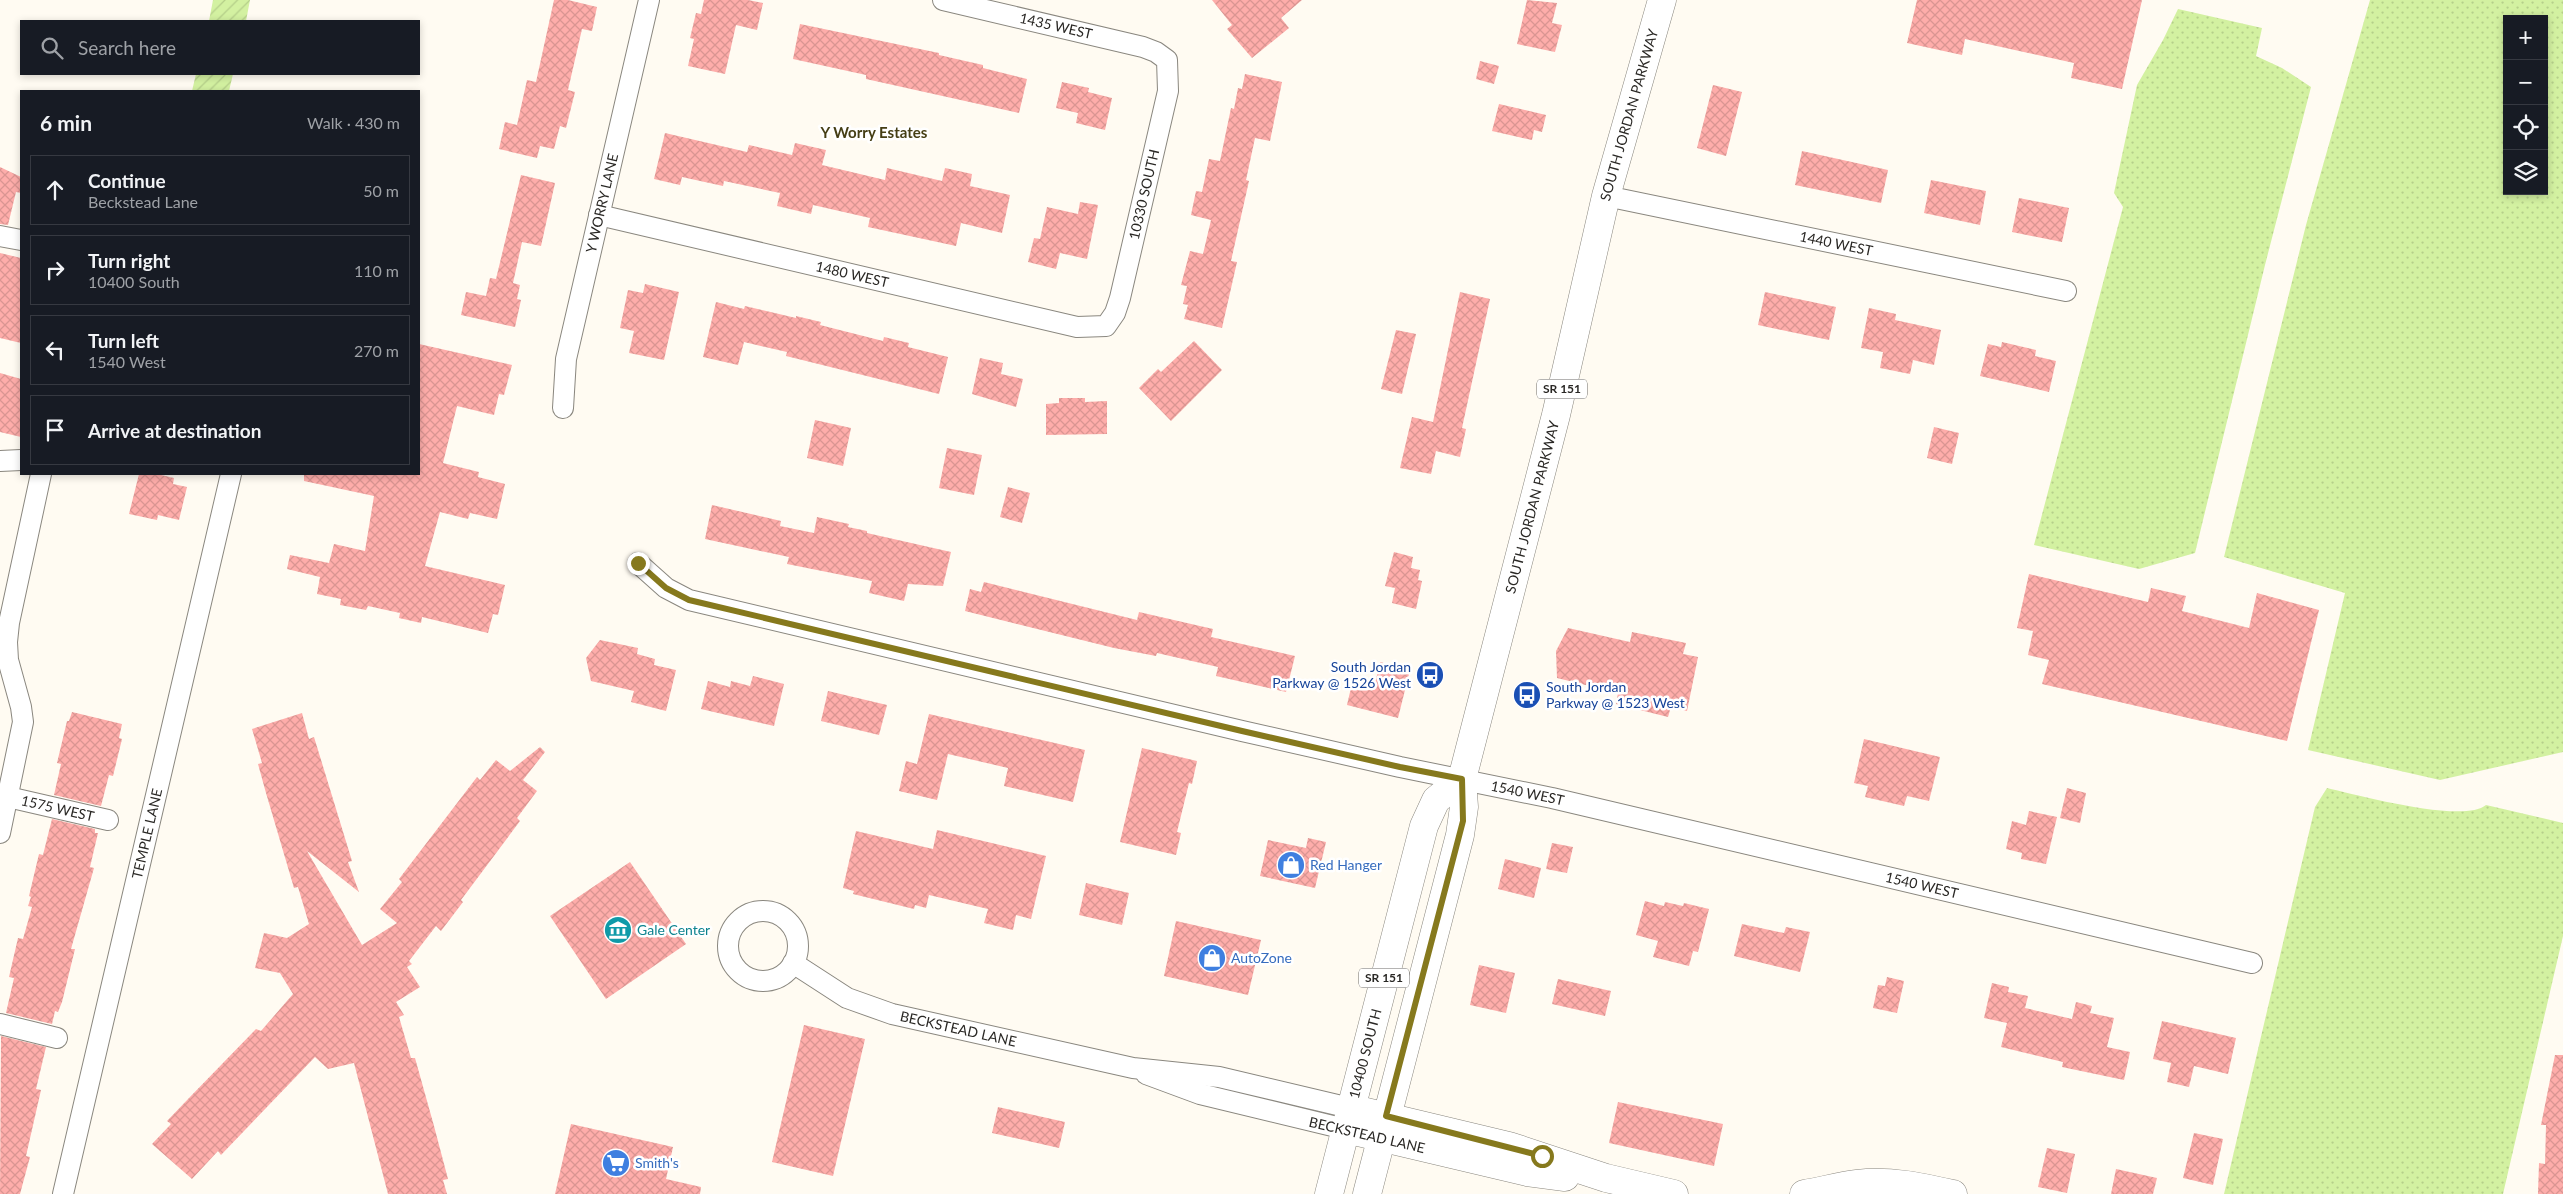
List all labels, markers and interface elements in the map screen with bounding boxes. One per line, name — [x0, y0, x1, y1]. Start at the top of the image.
street label: 1435 WEST — [1018, 9, 1095, 42]
map controls — [2503, 15, 2548, 195]
button: + — [2503, 15, 2548, 60]
search box — [20, 20, 420, 75]
street label: SOUTH JORDAN PARKWAY — [1596, 27, 1661, 202]
icon: search — [38, 34, 66, 62]
text: Search here — [78, 36, 176, 59]
button: − — [2503, 60, 2548, 105]
button: locate — [2503, 105, 2548, 150]
text: 6 min — [40, 110, 92, 135]
text: Walk · 430 m — [307, 113, 400, 132]
district label: Y Worry Estates — [820, 123, 928, 141]
street label: 10330 SOUTH — [1125, 147, 1162, 241]
button: layers — [2503, 150, 2548, 195]
street label: Y WORRY LANE — [582, 152, 621, 255]
text: Continue — [88, 169, 166, 192]
icon: ahead — [41, 176, 69, 204]
text: 50 m — [363, 181, 399, 200]
text: Beckstead Lane — [88, 192, 198, 211]
street label: 1440 WEST — [1798, 227, 1875, 259]
text: Turn right — [88, 249, 170, 272]
icon: right — [41, 256, 69, 284]
street label: 1480 WEST — [814, 257, 891, 291]
text: 110 m — [354, 261, 399, 280]
text: 10400 South — [88, 272, 180, 291]
text: Turn left — [88, 329, 159, 352]
icon: left — [41, 336, 69, 364]
text: 270 m — [354, 341, 399, 360]
text: 1540 West — [88, 352, 166, 371]
road number: SR 151 — [1537, 379, 1587, 398]
icon: arrive — [41, 416, 69, 444]
text: Arrive at destination — [88, 419, 261, 442]
street label: SOUTH JORDAN PARKWAY — [1501, 419, 1562, 595]
route end — [627, 552, 650, 575]
place label: South Jordan Parkway @ 1526 West — [1272, 658, 1411, 691]
bus stop icon: South Jordan Parkway @ 1526 West — [1415, 660, 1445, 690]
place label: South Jordan Parkway @ 1523 West — [1546, 678, 1685, 711]
bus stop icon: South Jordan Parkway @ 1523 West — [1512, 680, 1542, 710]
street label: 1540 WEST — [1489, 777, 1567, 809]
street label: TEMPLE LANE — [128, 787, 165, 880]
street label: 1575 WEST — [20, 791, 97, 825]
shop icon: Red Hanger — [1276, 850, 1306, 880]
place label: Red Hanger — [1310, 856, 1382, 873]
street label: 1540 WEST — [1884, 868, 1961, 902]
museum icon: Gale Center — [603, 915, 633, 945]
place label: Gale Center — [637, 921, 710, 938]
shop icon: AutoZone — [1197, 943, 1227, 973]
place label: AutoZone — [1231, 949, 1292, 966]
road number: SR 151 — [1359, 968, 1409, 988]
street label: BECKSTEAD LANE — [899, 1007, 1018, 1050]
street label: 10400 SOUTH — [1345, 1007, 1385, 1100]
street label: BECKSTEAD LANE — [1307, 1113, 1427, 1156]
route start — [1531, 1145, 1554, 1168]
supermarket icon: Smith's — [601, 1148, 631, 1178]
place label: Smith's — [635, 1154, 679, 1171]

